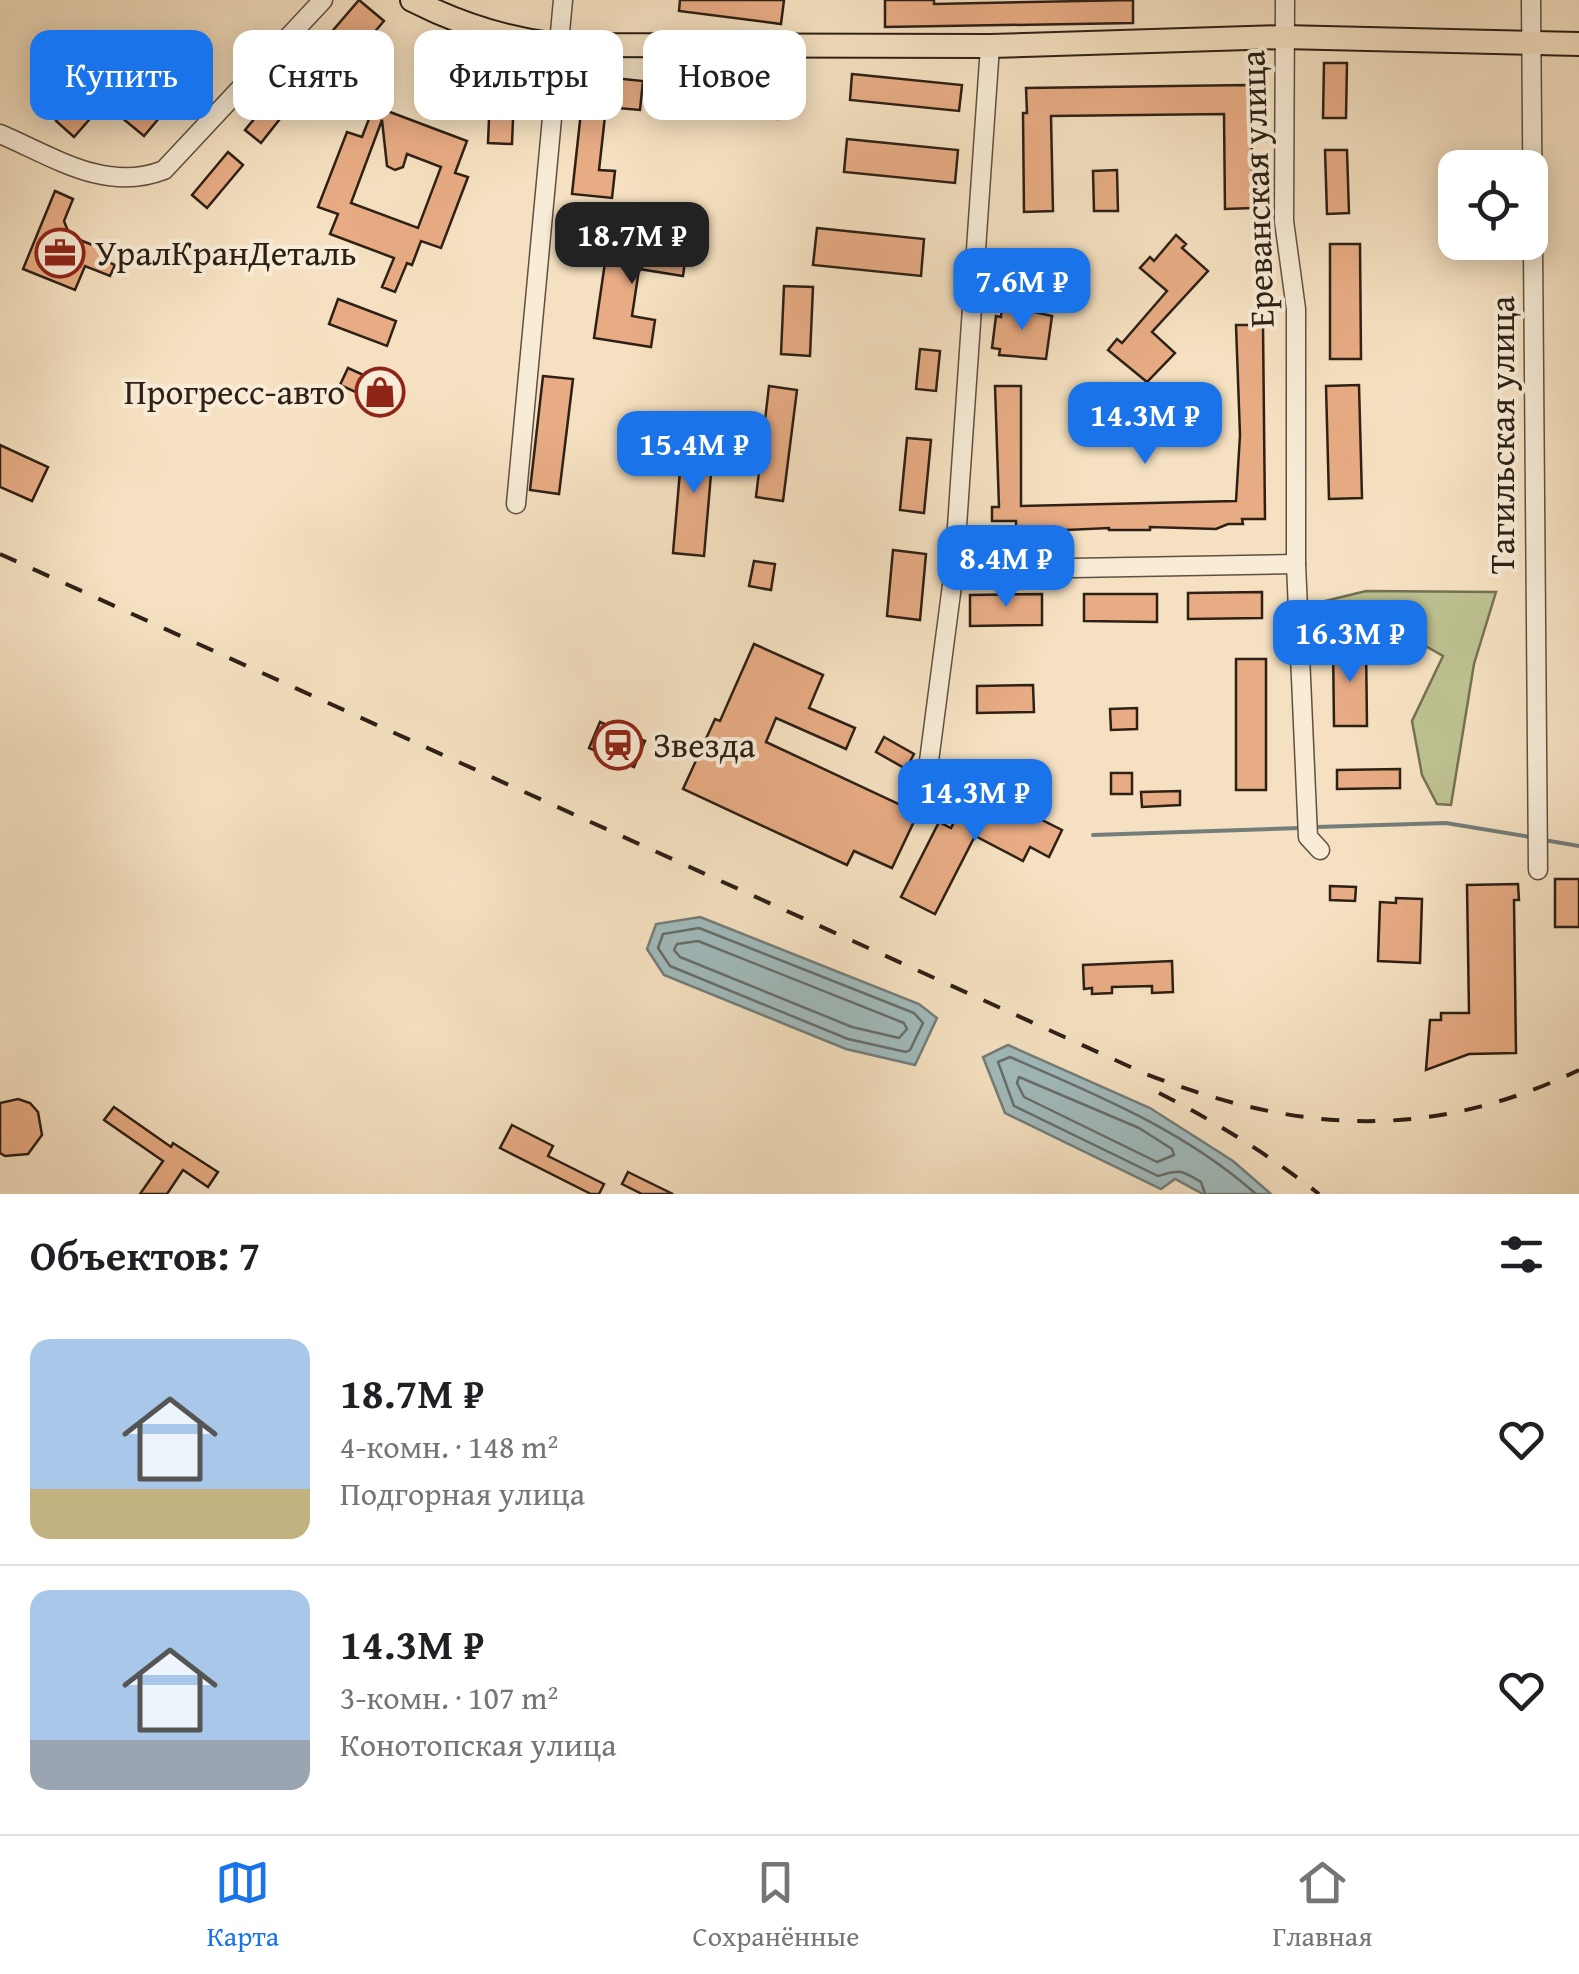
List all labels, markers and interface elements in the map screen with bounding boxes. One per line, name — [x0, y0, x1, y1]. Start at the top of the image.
chip: Купить — [30, 30, 213, 120]
chip: Снять — [233, 30, 394, 120]
chip: Фильтры — [414, 30, 623, 120]
chip: Новое — [643, 30, 806, 120]
street label: Ереванская улица — [1226, 49, 1287, 329]
map controls — [1438, 150, 1548, 260]
button: locate — [1438, 150, 1548, 260]
pin: 18.7M ₽ — [540, 202, 724, 287]
text: 18.7M ₽ — [577, 211, 687, 258]
office icon: УралКранДеталь — [34, 227, 86, 279]
place label: УралКранДеталь — [95, 227, 357, 278]
pin: 7.6M ₽ — [941, 248, 1103, 333]
text: 7.6M ₽ — [975, 257, 1069, 304]
street label: Тагильская улица — [1476, 296, 1527, 574]
place label: Прогресс-авто — [124, 366, 345, 417]
shop icon: Прогресс-авто — [354, 366, 406, 418]
pin: 14.3M ₽ — [1053, 382, 1237, 467]
text: 14.3M ₽ — [1090, 391, 1200, 438]
pin: 15.4M ₽ — [602, 411, 786, 496]
text: 15.4M ₽ — [639, 420, 749, 467]
pin: 8.4M ₽ — [925, 525, 1087, 610]
text: 8.4M ₽ — [959, 534, 1053, 581]
pin: 16.3M ₽ — [1258, 600, 1442, 685]
text: 16.3M ₽ — [1295, 609, 1405, 656]
station icon: Звезда — [592, 719, 644, 771]
place label: Звезда — [653, 719, 756, 770]
pin: 14.3M ₽ — [883, 759, 1067, 844]
text: 14.3M ₽ — [920, 768, 1030, 815]
text: Объектов: 7 — [30, 1224, 260, 1285]
icon: filters — [1494, 1227, 1549, 1282]
text: 18.7M ₽ — [340, 1362, 484, 1423]
icon: home — [110, 1379, 230, 1499]
icon: heart — [1494, 1412, 1549, 1467]
text: 4-комн. · 148 m² — [340, 1423, 558, 1470]
text: Подгорная улица — [340, 1470, 585, 1517]
text: 14.3M ₽ — [340, 1613, 484, 1674]
icon: home — [110, 1630, 230, 1750]
icon: heart — [1494, 1663, 1549, 1718]
text: 3-комн. · 107 m² — [340, 1674, 558, 1721]
text: Конотопская улица — [340, 1721, 617, 1768]
tab: Карта — [207, 1855, 279, 1956]
tab: Сохранённые — [692, 1855, 859, 1956]
tab: Главная — [1273, 1855, 1372, 1956]

